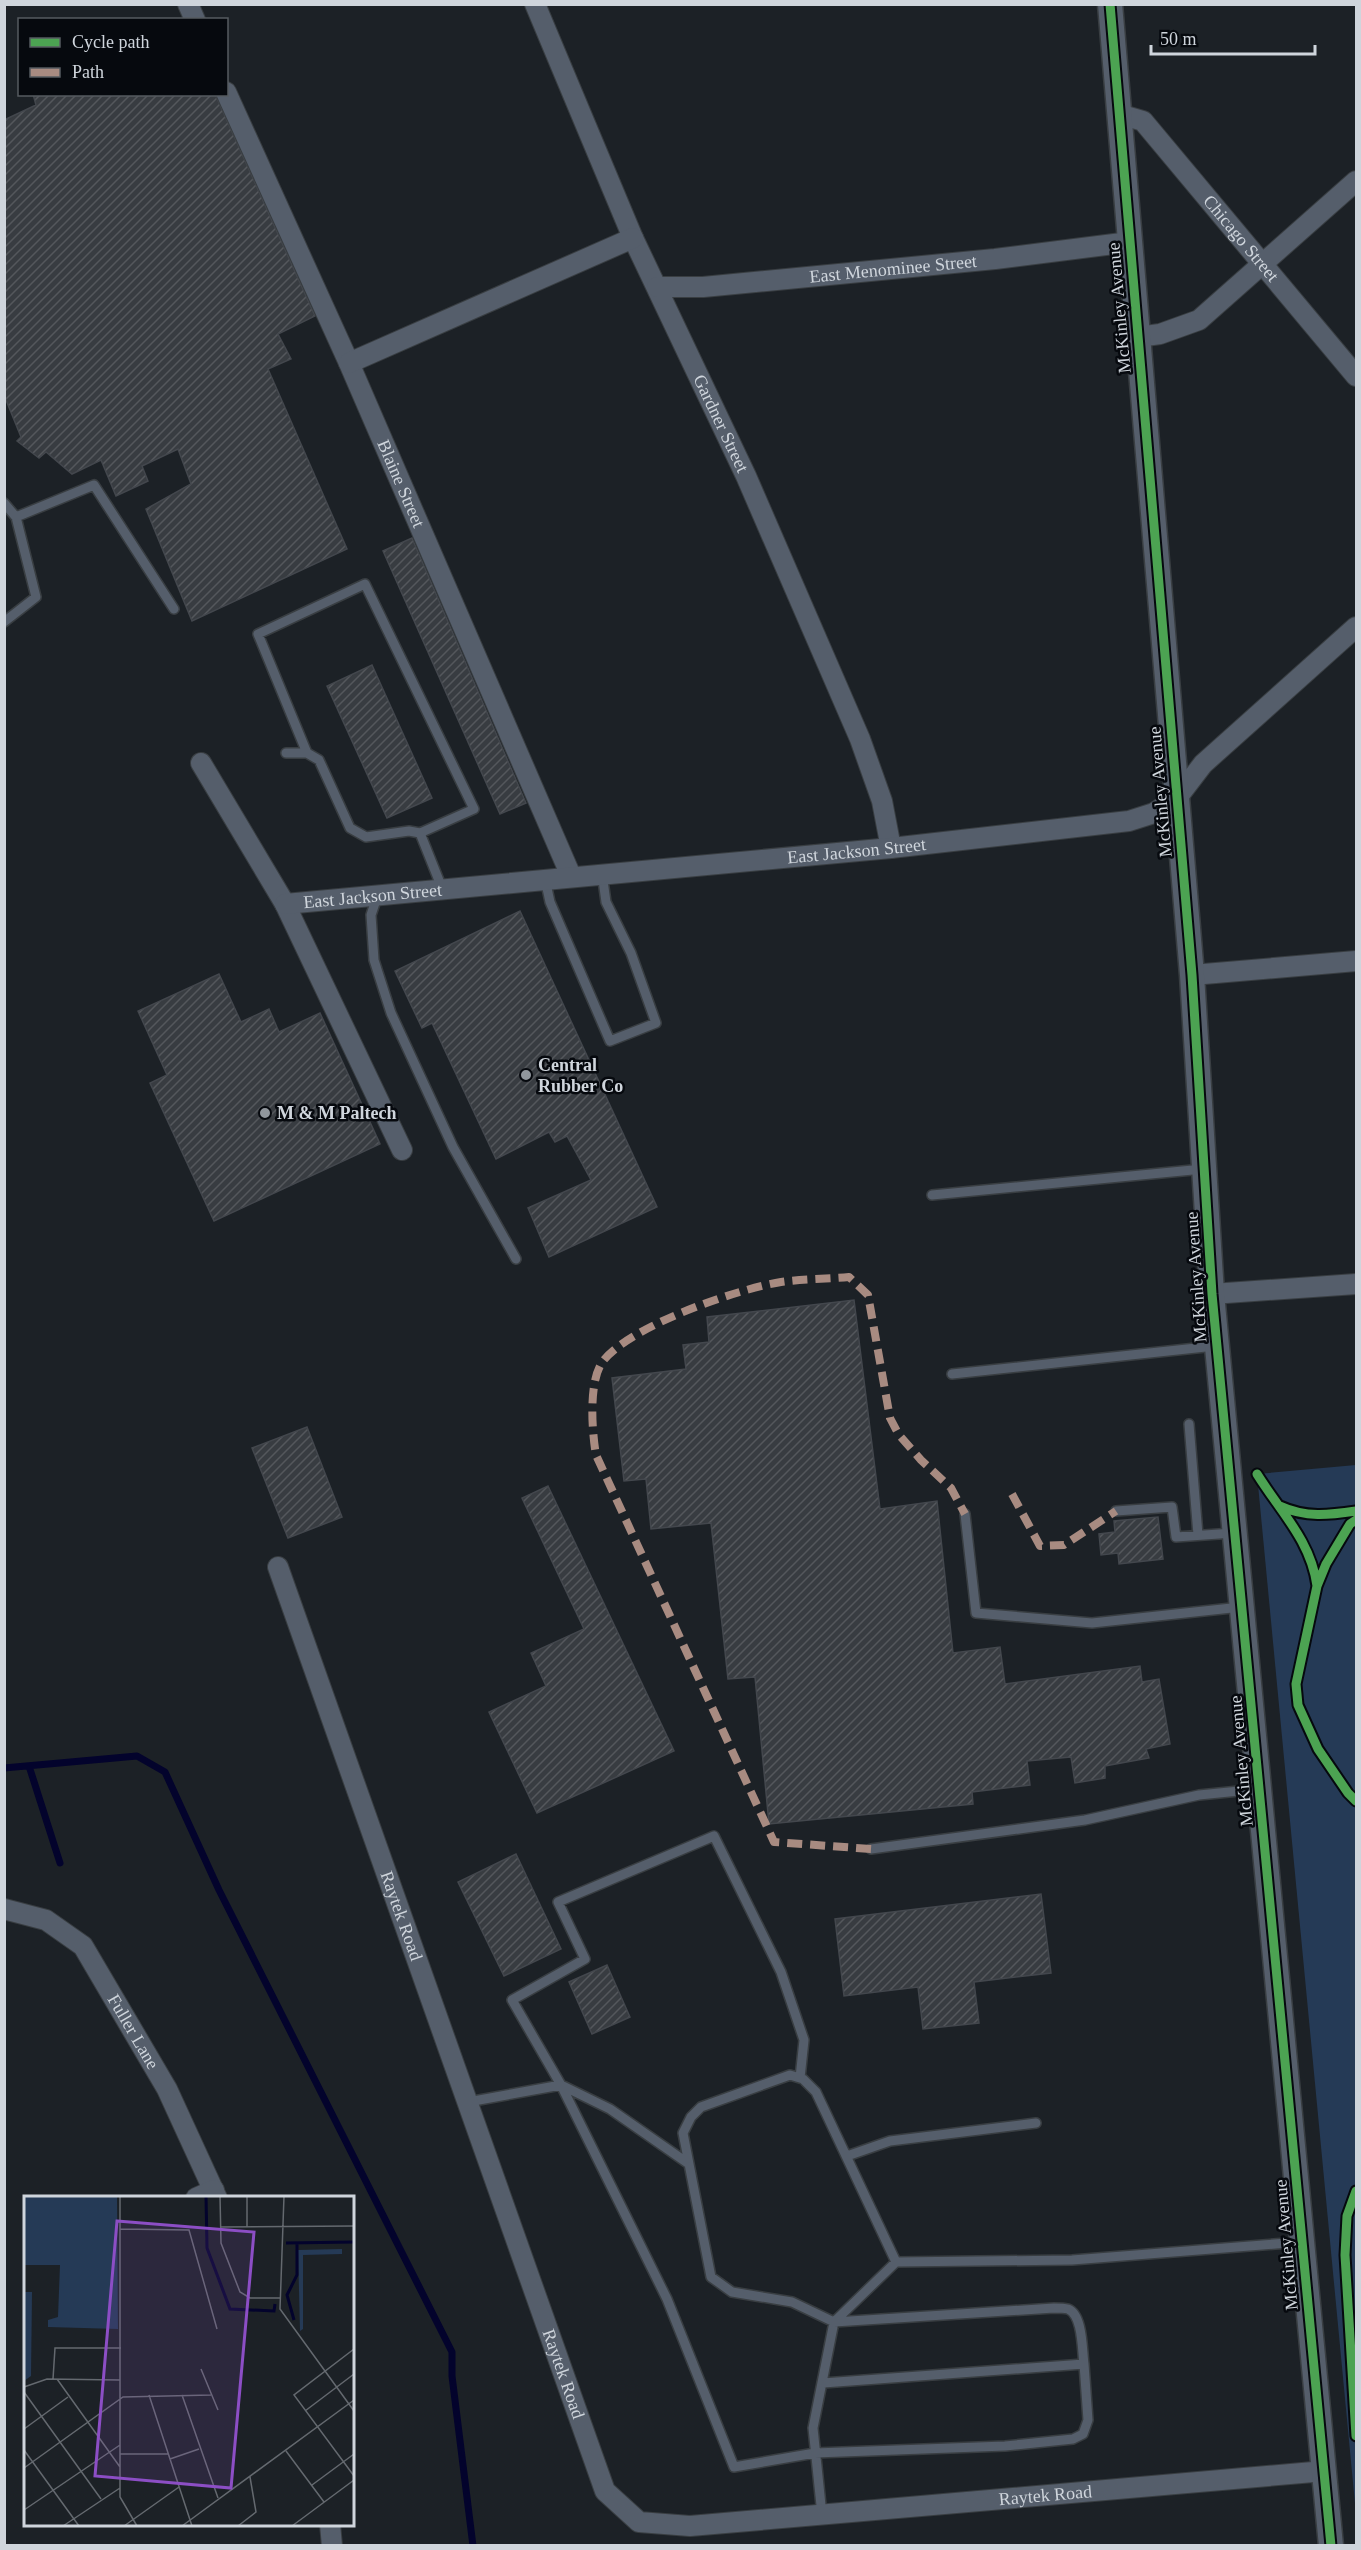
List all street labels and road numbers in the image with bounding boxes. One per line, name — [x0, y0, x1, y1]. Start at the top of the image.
street label: Chicago Street — [1199, 191, 1283, 286]
street label: McKinley Avenue — [1103, 242, 1135, 374]
street label: East Menominee Street — [808, 251, 978, 287]
street label: Gardner Street — [689, 372, 753, 475]
street label: Blaine Street — [373, 437, 429, 531]
street label: McKinley Avenue — [1144, 726, 1176, 858]
street label: East Jackson Street — [786, 834, 927, 868]
street label: East Jackson Street — [302, 880, 443, 912]
street label: McKinley Avenue — [1181, 1211, 1211, 1343]
street label: McKinley Avenue — [1225, 1695, 1257, 1827]
street label: Raytek Road — [376, 1868, 426, 1963]
street label: Fuller Lane — [104, 1991, 163, 2073]
street label: McKinley Avenue — [1270, 2179, 1302, 2311]
street label: Raytek Road — [539, 2327, 589, 2421]
street label: Raytek Road — [998, 2481, 1093, 2509]

